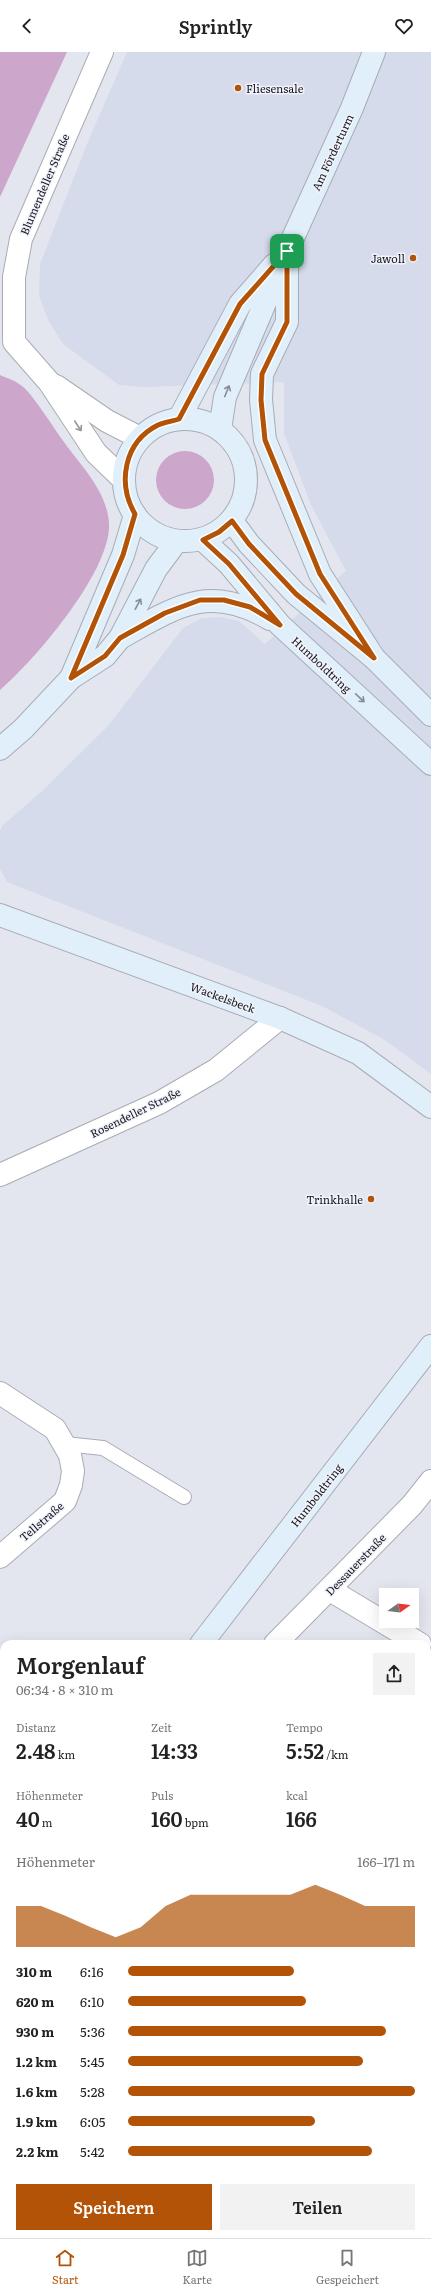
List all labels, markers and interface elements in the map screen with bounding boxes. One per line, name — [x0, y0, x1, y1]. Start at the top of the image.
text: Sprintly — [179, 13, 252, 40]
icon: back — [16, 15, 38, 37]
icon: heart — [393, 15, 415, 37]
place label: Fliesensale — [246, 80, 304, 96]
marker: Fliesensale — [233, 83, 243, 93]
street label: Am Förderturm — [307, 111, 357, 193]
street label: Blumendeller Straße — [15, 131, 73, 237]
pin — [270, 234, 304, 268]
icon: arrive — [276, 240, 298, 262]
place label: Jawoll — [371, 250, 405, 266]
marker: Jawoll — [408, 253, 418, 263]
one-way arrow — [224, 385, 232, 397]
one-way arrow — [74, 420, 82, 431]
one-way arrow — [135, 598, 142, 610]
street label: Humboldtring — [289, 632, 356, 696]
one-way arrow — [355, 694, 365, 703]
street label: Wackelsbeck — [188, 978, 258, 1016]
street label: Rosendeller Straße — [87, 1083, 183, 1141]
place label: Trinkhalle — [306, 1191, 363, 1207]
marker: Trinkhalle — [366, 1194, 376, 1204]
street label: Humboldtring — [286, 1459, 346, 1530]
street label: Tellstraße — [16, 1497, 67, 1545]
street label: Dessauerstraße — [321, 1529, 389, 1599]
north arrow — [379, 1588, 419, 1628]
map controls — [379, 1588, 419, 1628]
text: Morgenlauf — [16, 1648, 144, 1681]
button: share — [373, 1653, 415, 1695]
text: 06:34 · 8 × 310 m — [16, 1680, 113, 1699]
text: Distanz — [16, 1719, 56, 1735]
text: Zeit — [151, 1719, 172, 1735]
text: Tempo — [286, 1719, 323, 1735]
text: 2.48 — [16, 1735, 56, 1765]
text: 14:33 — [151, 1735, 198, 1765]
text: 5:52 — [286, 1735, 324, 1765]
text: km — [56, 1746, 75, 1762]
text: /km — [324, 1746, 348, 1762]
text: Höhenmeter — [16, 1787, 83, 1803]
text: Puls — [151, 1787, 173, 1803]
text: kcal — [286, 1787, 308, 1803]
text: 40 — [16, 1803, 40, 1833]
text: 160 — [151, 1803, 183, 1833]
text: 166 — [286, 1803, 317, 1833]
text: m — [40, 1814, 53, 1830]
text: bpm — [183, 1814, 209, 1830]
text: Höhenmeter — [16, 1852, 95, 1871]
text: 166–171 m — [357, 1852, 415, 1871]
text: 310 m — [16, 1962, 52, 1981]
text: 6:16 — [80, 1962, 104, 1981]
text: 620 m — [16, 1992, 54, 2011]
text: 6:10 — [80, 1992, 104, 2011]
text: 930 m — [16, 2022, 54, 2041]
text: 5:36 — [80, 2022, 105, 2041]
text: 1.2 km — [16, 2052, 57, 2071]
text: 5:45 — [80, 2052, 104, 2071]
text: 1.6 km — [16, 2082, 58, 2101]
text: 5:28 — [80, 2082, 105, 2101]
text: 1.9 km — [16, 2112, 57, 2131]
text: 6:05 — [80, 2112, 105, 2131]
text: 2.2 km — [16, 2142, 59, 2161]
text: 5:42 — [80, 2142, 104, 2161]
button: Speichern — [16, 2184, 212, 2230]
button: Teilen — [220, 2184, 415, 2230]
tab: Start — [52, 2247, 78, 2287]
tab: Karte — [183, 2247, 212, 2287]
tab: Gespeichert — [316, 2247, 379, 2287]

